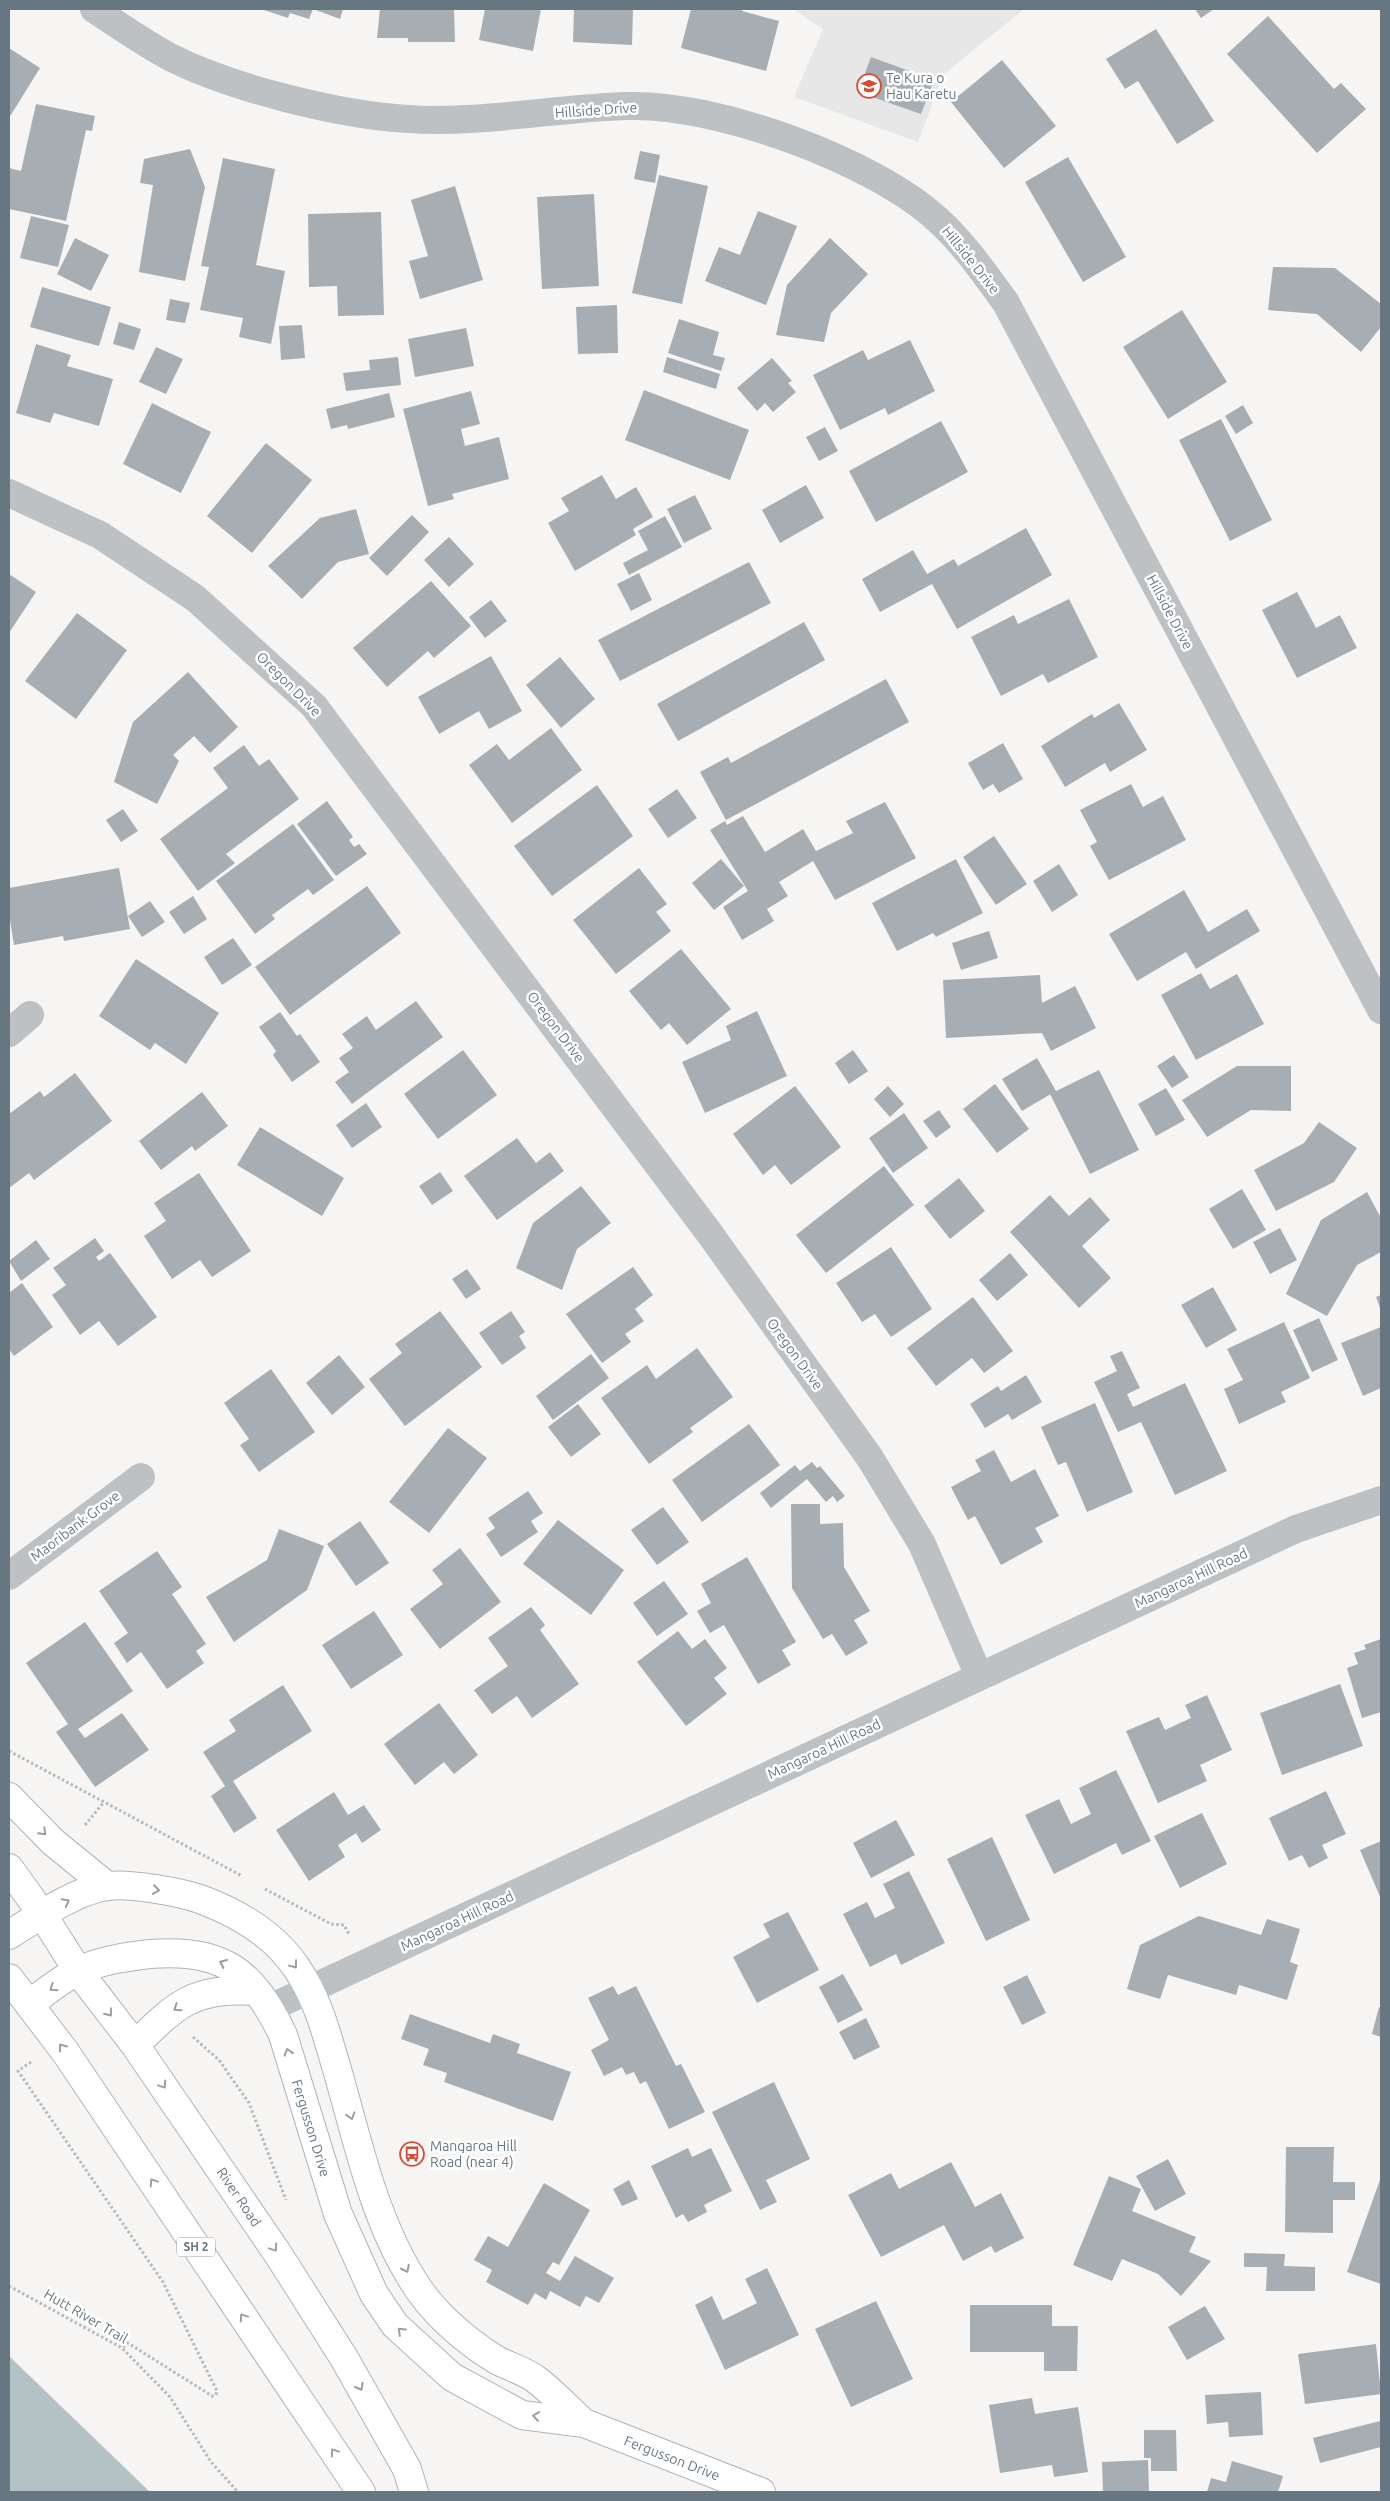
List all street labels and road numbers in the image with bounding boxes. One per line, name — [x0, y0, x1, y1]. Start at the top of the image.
street label: Hillside Drive — [554, 99, 638, 121]
street label: Hillside Drive — [939, 223, 1003, 297]
street label: Hillside Drive — [1144, 572, 1196, 652]
street label: Oregon Drive — [253, 648, 325, 720]
street label: Oregon Drive — [524, 988, 588, 1066]
street label: Oregon Drive — [764, 1315, 826, 1393]
street label: Maoribank Grove — [27, 1487, 123, 1565]
street label: Mangaroa Hill Road — [1132, 1545, 1250, 1611]
street label: Mangaroa Hill Road — [765, 1716, 883, 1782]
street label: Mangaroa Hill Road — [398, 1888, 516, 1954]
street label: Fergusson Drive — [289, 2077, 333, 2179]
street label: River Road — [214, 2165, 264, 2229]
road number: SH 2 — [177, 2238, 215, 2256]
street label: Hutt River Trail — [41, 2286, 131, 2347]
street label: Fergusson Drive — [622, 2432, 722, 2484]

